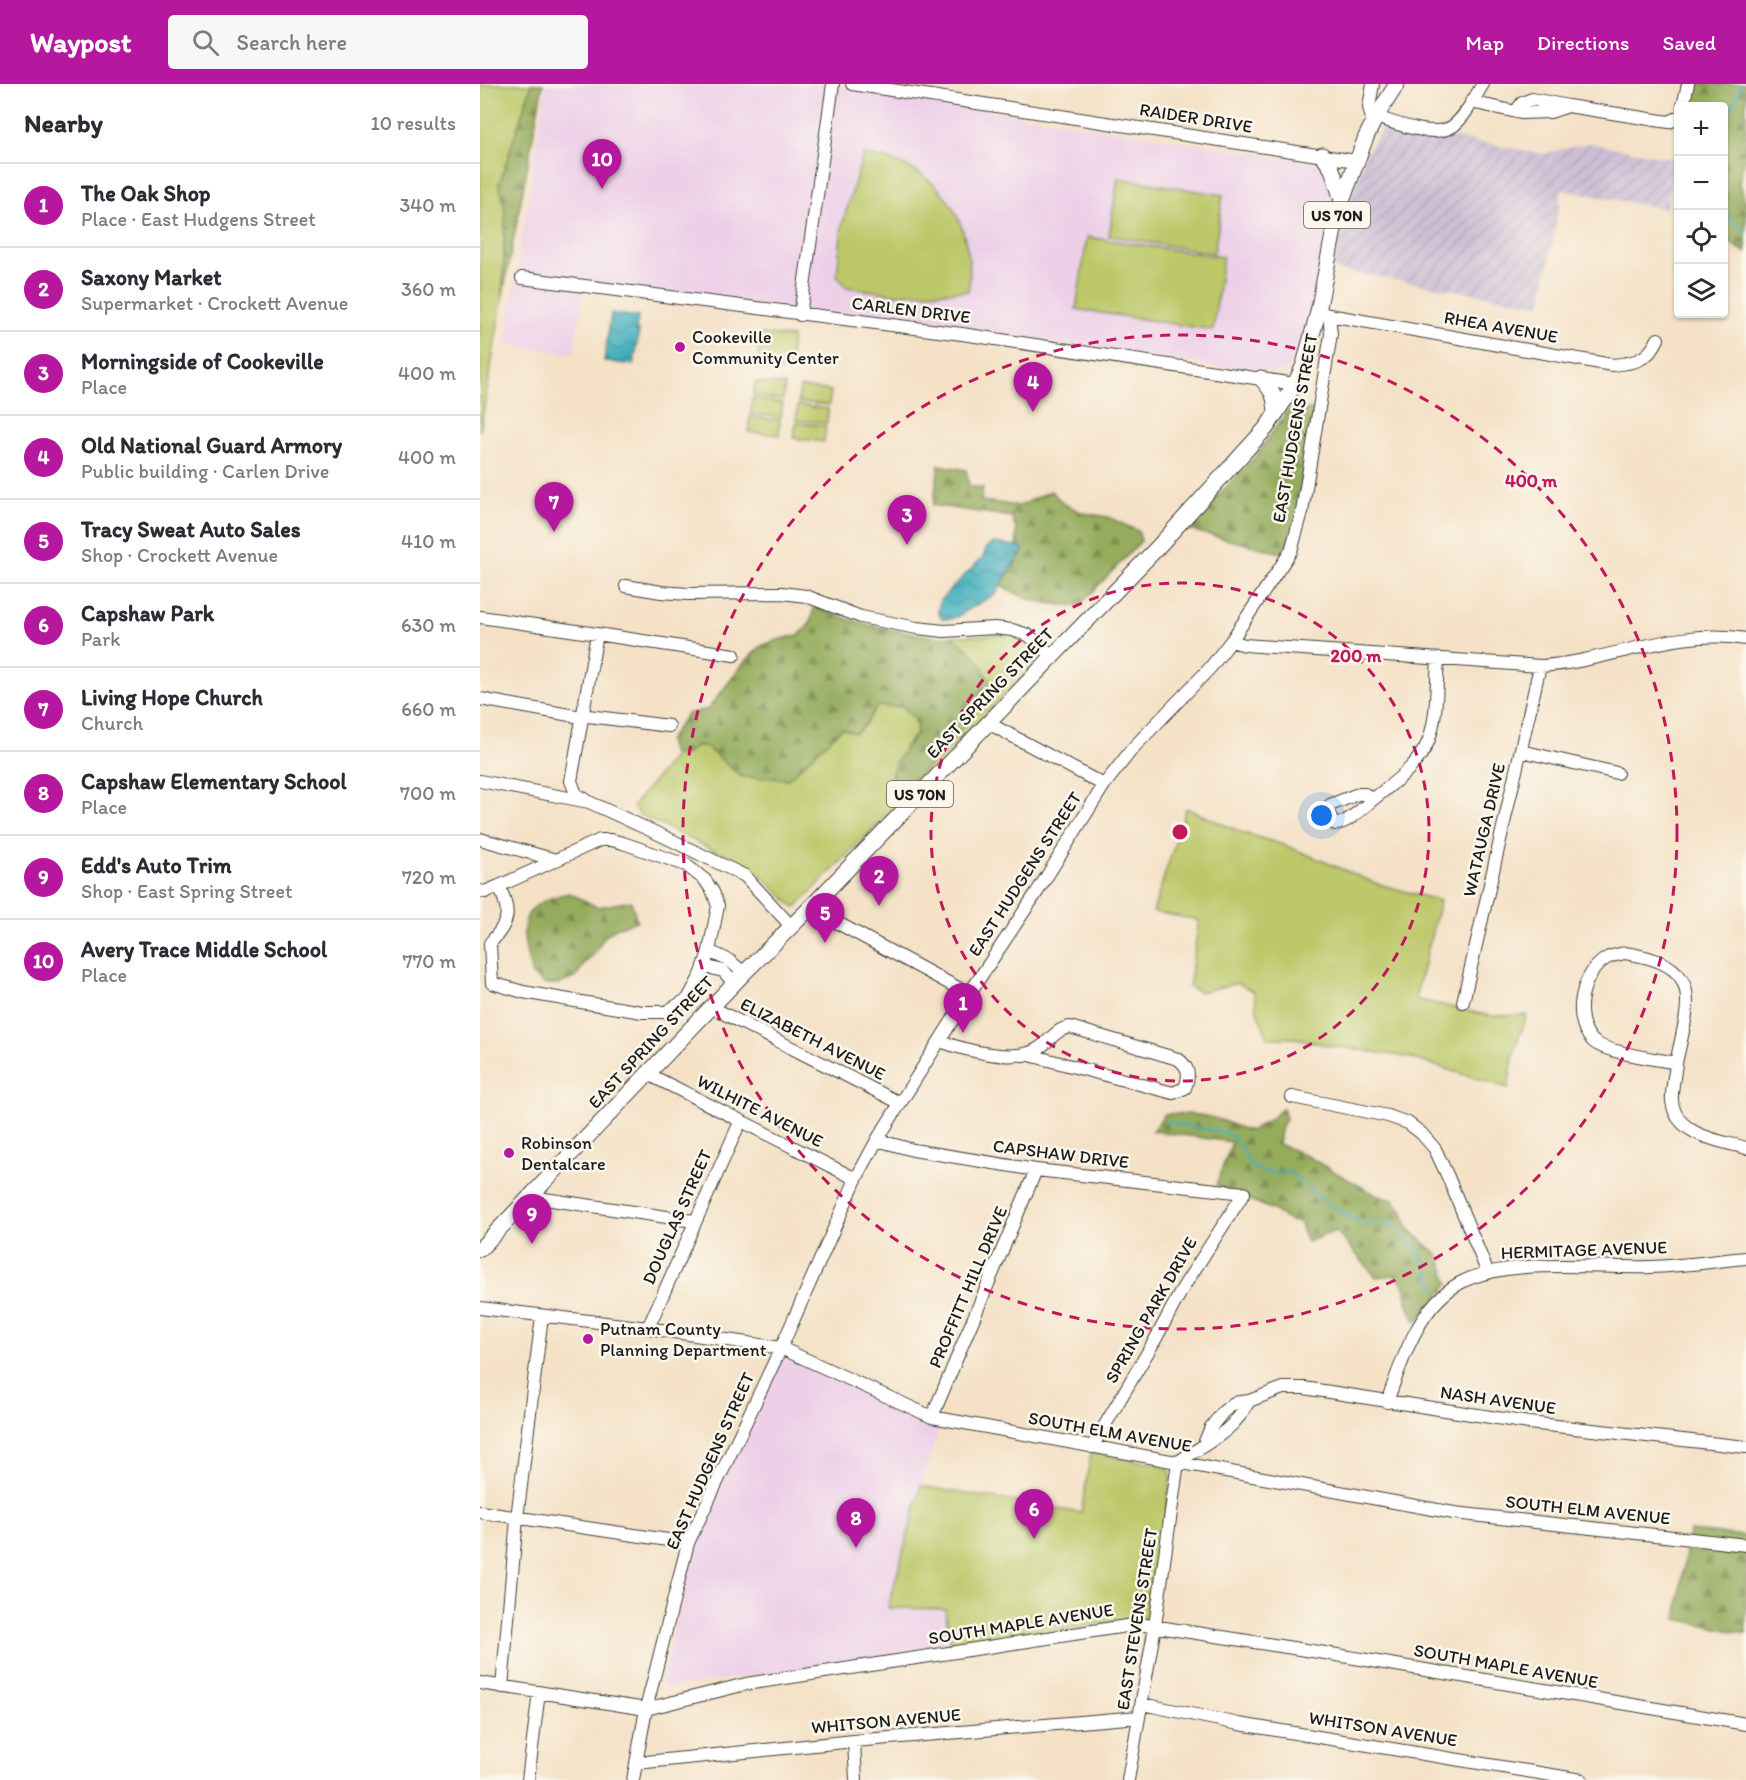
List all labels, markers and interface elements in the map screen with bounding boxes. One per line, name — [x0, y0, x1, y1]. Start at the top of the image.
search box — [168, 15, 588, 69]
text: Waypost — [30, 25, 132, 59]
icon: search — [189, 26, 222, 59]
text: Search here — [237, 29, 347, 56]
text: Map — [1466, 30, 1504, 55]
text: Directions — [1537, 30, 1629, 55]
text: Saved — [1662, 30, 1716, 55]
street label: RAIDER DRIVE — [1138, 98, 1254, 138]
map controls — [1674, 102, 1728, 318]
button: + — [1674, 102, 1728, 156]
text: Nearby — [24, 107, 103, 139]
text: 10 results — [371, 111, 456, 135]
pin: 10 — [582, 140, 622, 189]
button: − — [1674, 156, 1728, 210]
text: The Oak Shop — [81, 180, 210, 207]
text: 1 — [39, 193, 48, 217]
text: 340 m — [399, 193, 456, 217]
road number: US 70N — [1304, 202, 1370, 228]
text: Place · East Hudgens Street — [81, 207, 316, 231]
button: locate — [1674, 210, 1728, 264]
text: Saxony Market — [81, 264, 221, 291]
button: layers — [1674, 264, 1728, 318]
text: 2 — [38, 277, 49, 301]
text: 360 m — [401, 277, 456, 301]
text: Supermarket · Crockett Avenue — [81, 291, 348, 315]
street label: CARLEN DRIVE — [850, 292, 972, 328]
street label: RHEA AVENUE — [1442, 306, 1560, 348]
place label: Cookeville Community Center — [692, 326, 839, 369]
street label: EAST HUDGENS STREET — [1268, 332, 1322, 524]
marker: Cookeville Community Center — [673, 340, 687, 354]
text: Morningside of Cookeville — [81, 348, 324, 375]
text: 3 — [38, 361, 49, 385]
text: 400 m — [398, 361, 456, 385]
pin: 4 — [1014, 362, 1052, 412]
text: Place — [81, 375, 127, 399]
text: Old National Guard Armory — [81, 432, 342, 459]
text: 4 — [37, 445, 50, 469]
text: 400 m — [398, 445, 456, 469]
text: Public building · Carlen Drive — [81, 459, 329, 483]
text: 400 m — [1505, 470, 1558, 492]
pin: 7 — [534, 482, 574, 532]
pin: 3 — [888, 496, 926, 545]
text: Tracy Sweat Auto Sales — [81, 516, 300, 543]
text: 5 — [38, 529, 49, 553]
text: 410 m — [401, 529, 456, 553]
text: Shop · Crockett Avenue — [81, 543, 278, 567]
text: Capshaw Park — [81, 600, 214, 627]
text: 6 — [38, 613, 49, 637]
text: 630 m — [401, 613, 456, 637]
street label: EAST SPRING STREET — [922, 623, 1058, 763]
text: Park — [81, 627, 120, 651]
text: 200 m — [1331, 645, 1382, 667]
text: Living Hope Church — [81, 684, 263, 711]
text: 7 — [39, 697, 48, 721]
text: 660 m — [401, 697, 456, 721]
text: Church — [81, 711, 143, 735]
street label: WATAUGA DRIVE — [1458, 761, 1510, 899]
text: Capshaw Elementary School — [81, 768, 347, 795]
text: 8 — [38, 781, 49, 805]
text: 700 m — [400, 781, 456, 805]
road number: US 70N — [887, 781, 953, 807]
street label: EAST HUDGENS STREET — [964, 788, 1086, 960]
text: Place — [81, 795, 127, 819]
your location — [1307, 801, 1336, 830]
centre of rings — [1170, 822, 1190, 842]
text: Edd's Auto Trim — [81, 852, 231, 879]
pin: 2 — [860, 856, 898, 906]
text: 9 — [38, 865, 49, 889]
text: 720 m — [402, 865, 456, 889]
text: Shop · East Spring Street — [81, 879, 292, 903]
pin: 5 — [806, 894, 844, 943]
text: Avery Trace Middle School — [81, 936, 327, 963]
text: 10 — [33, 949, 54, 973]
text: 770 m — [403, 949, 456, 973]
text: Place — [81, 963, 127, 987]
street label: EAST SPRING STREET — [584, 971, 718, 1113]
pin: 1 — [944, 984, 982, 1033]
street label: ELIZABETH AVENUE — [737, 993, 889, 1085]
street label: WILHITE AVENUE — [693, 1070, 827, 1152]
place label: Robinson Dentalcare — [521, 1132, 606, 1175]
street label: CAPSHAW DRIVE — [992, 1135, 1130, 1173]
marker: Robinson Dentalcare — [502, 1146, 516, 1160]
street label: DOUGLAS STREET — [637, 1146, 717, 1288]
pin: 9 — [512, 1194, 552, 1244]
street label: PROFFITT HILL DRIVE — [924, 1203, 1012, 1371]
street label: SPRING PARK DRIVE — [1100, 1233, 1202, 1387]
street label: HERMITAGE AVENUE — [1500, 1236, 1668, 1264]
place label: Putnam County Planning Department — [600, 1318, 767, 1361]
marker: Putnam County Planning Department — [581, 1332, 595, 1346]
street label: EAST HUDGENS STREET — [661, 1369, 759, 1553]
street label: NASH AVENUE — [1439, 1381, 1557, 1419]
street label: SOUTH ELM AVENUE — [1027, 1407, 1193, 1457]
pin: 6 — [1014, 1490, 1054, 1539]
street label: SOUTH ELM AVENUE — [1505, 1490, 1672, 1530]
pin: 8 — [836, 1498, 875, 1548]
street label: EAST STEVENS STREET — [1112, 1526, 1162, 1712]
street label: SOUTH MAPLE AVENUE — [927, 1599, 1115, 1649]
street label: SOUTH MAPLE AVENUE — [1412, 1639, 1600, 1693]
street label: WHITSON AVENUE — [810, 1703, 962, 1738]
street label: WHITSON AVENUE — [1307, 1706, 1459, 1752]

